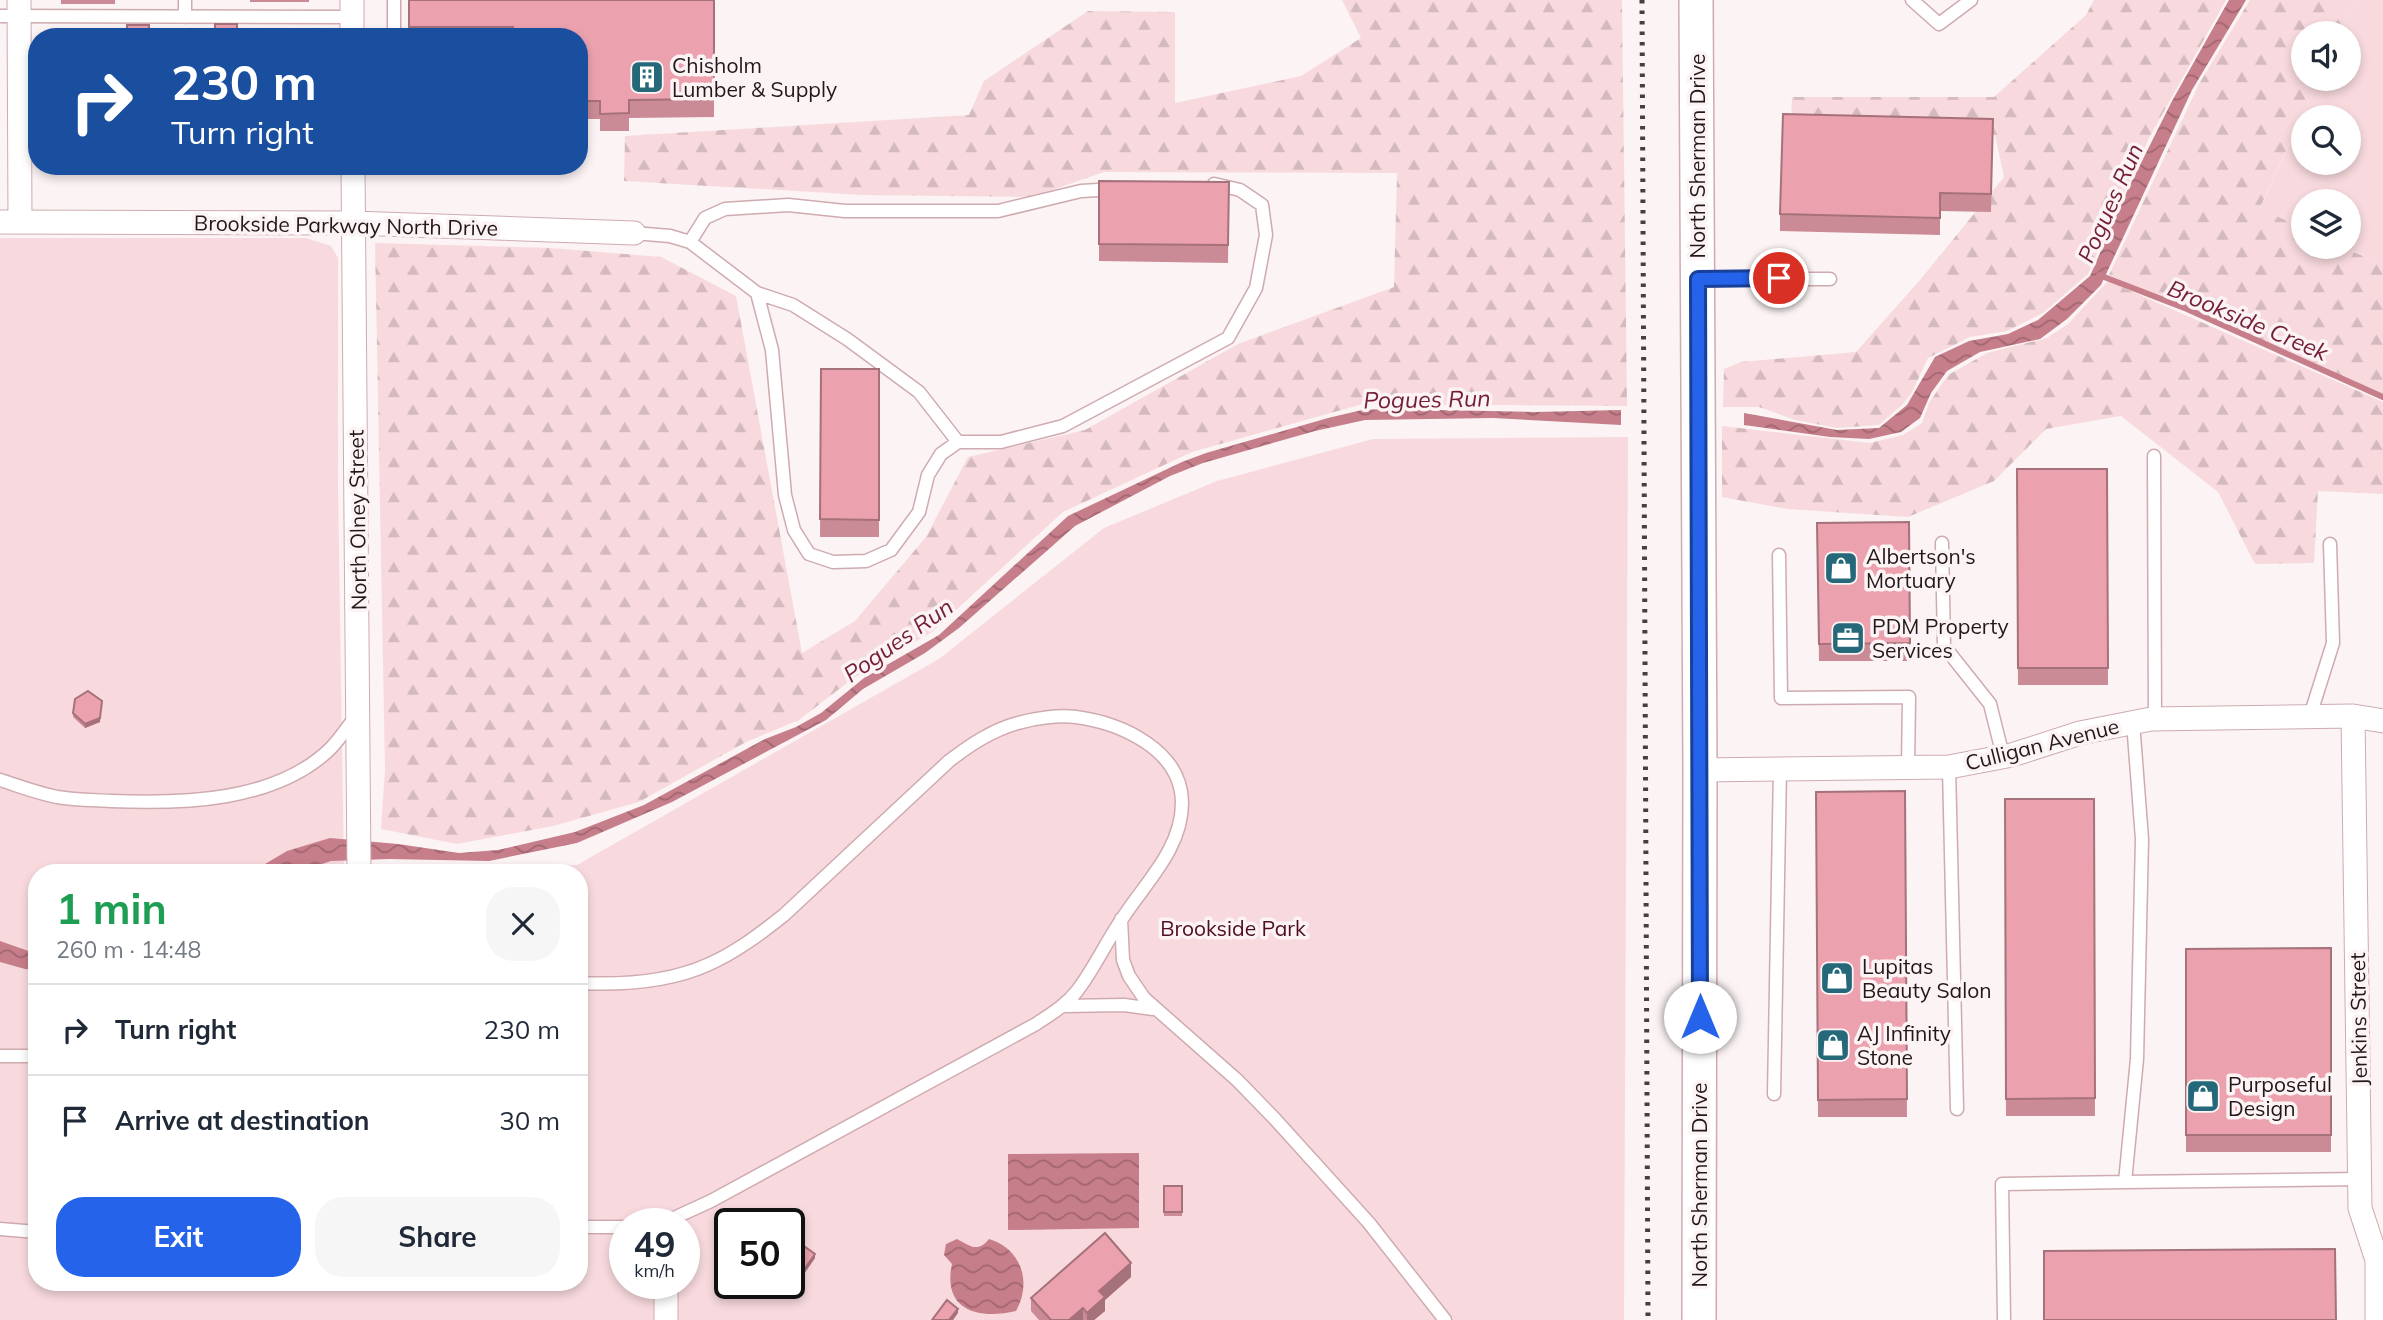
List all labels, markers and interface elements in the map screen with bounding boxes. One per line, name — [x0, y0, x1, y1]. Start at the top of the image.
map controls — [2291, 21, 2361, 259]
button: sound — [2291, 21, 2361, 91]
text: 230 m — [171, 51, 317, 112]
place label: Chisholm Lumber & Supply — [672, 52, 837, 102]
street label: North Sherman Drive — [1684, 54, 1710, 258]
icon: right — [56, 56, 147, 147]
building icon: Chisholm Lumber & Supply — [628, 58, 666, 96]
button: search — [2291, 105, 2361, 175]
text: Turn right — [171, 112, 314, 152]
water label: Pogues Run — [2071, 139, 2149, 267]
button: layers — [2291, 189, 2361, 259]
street label: Brookside Parkway North Drive — [194, 209, 498, 241]
pin — [1749, 248, 1809, 308]
icon: arrive — [1760, 259, 1798, 297]
water label: Brookside Creek — [2163, 273, 2334, 367]
water label: Pogues Run — [1363, 383, 1491, 415]
street label: North Olney Street — [342, 430, 372, 610]
place label: Albertson's Mortuary — [1866, 543, 1976, 593]
shop icon: Albertson's Mortuary — [1822, 549, 1860, 587]
water label: Pogues Run — [838, 592, 958, 688]
place label: PDM Property Services — [1872, 613, 2009, 663]
office icon: PDM Property Services — [1829, 619, 1867, 657]
street label: Culligan Avenue — [1962, 712, 2122, 776]
text: 1 min — [56, 882, 167, 935]
button: close — [486, 887, 560, 961]
park label: Brookside Park — [1160, 915, 1306, 941]
text: 260 m · 14:48 — [56, 935, 201, 964]
street label: Jenkins Street — [2344, 952, 2372, 1086]
place label: Lupitas Beauty Salon — [1862, 953, 1992, 1003]
shop icon: Lupitas Beauty Salon — [1818, 959, 1856, 997]
position arrow — [1663, 980, 1737, 1054]
icon: right — [56, 1011, 94, 1049]
text: Turn right — [115, 1013, 236, 1046]
text: 230 m — [484, 1013, 560, 1046]
place label: AJ Infinity Stone — [1857, 1020, 1951, 1070]
shop icon: AJ Infinity Stone — [1814, 1026, 1852, 1064]
place label: Purposeful Design — [2228, 1071, 2332, 1121]
shop icon: Purposeful Design — [2184, 1077, 2222, 1115]
street label: North Sherman Drive — [1686, 1083, 1712, 1287]
icon: arrive — [56, 1102, 94, 1140]
text: Arrive at destination — [115, 1104, 370, 1137]
text: 30 m — [499, 1104, 560, 1137]
button: Exit — [56, 1197, 301, 1277]
button: Share — [315, 1197, 560, 1277]
speed limit sign: 50 — [714, 1208, 805, 1299]
text: 49 — [633, 1222, 676, 1266]
text: km/h — [634, 1259, 675, 1282]

